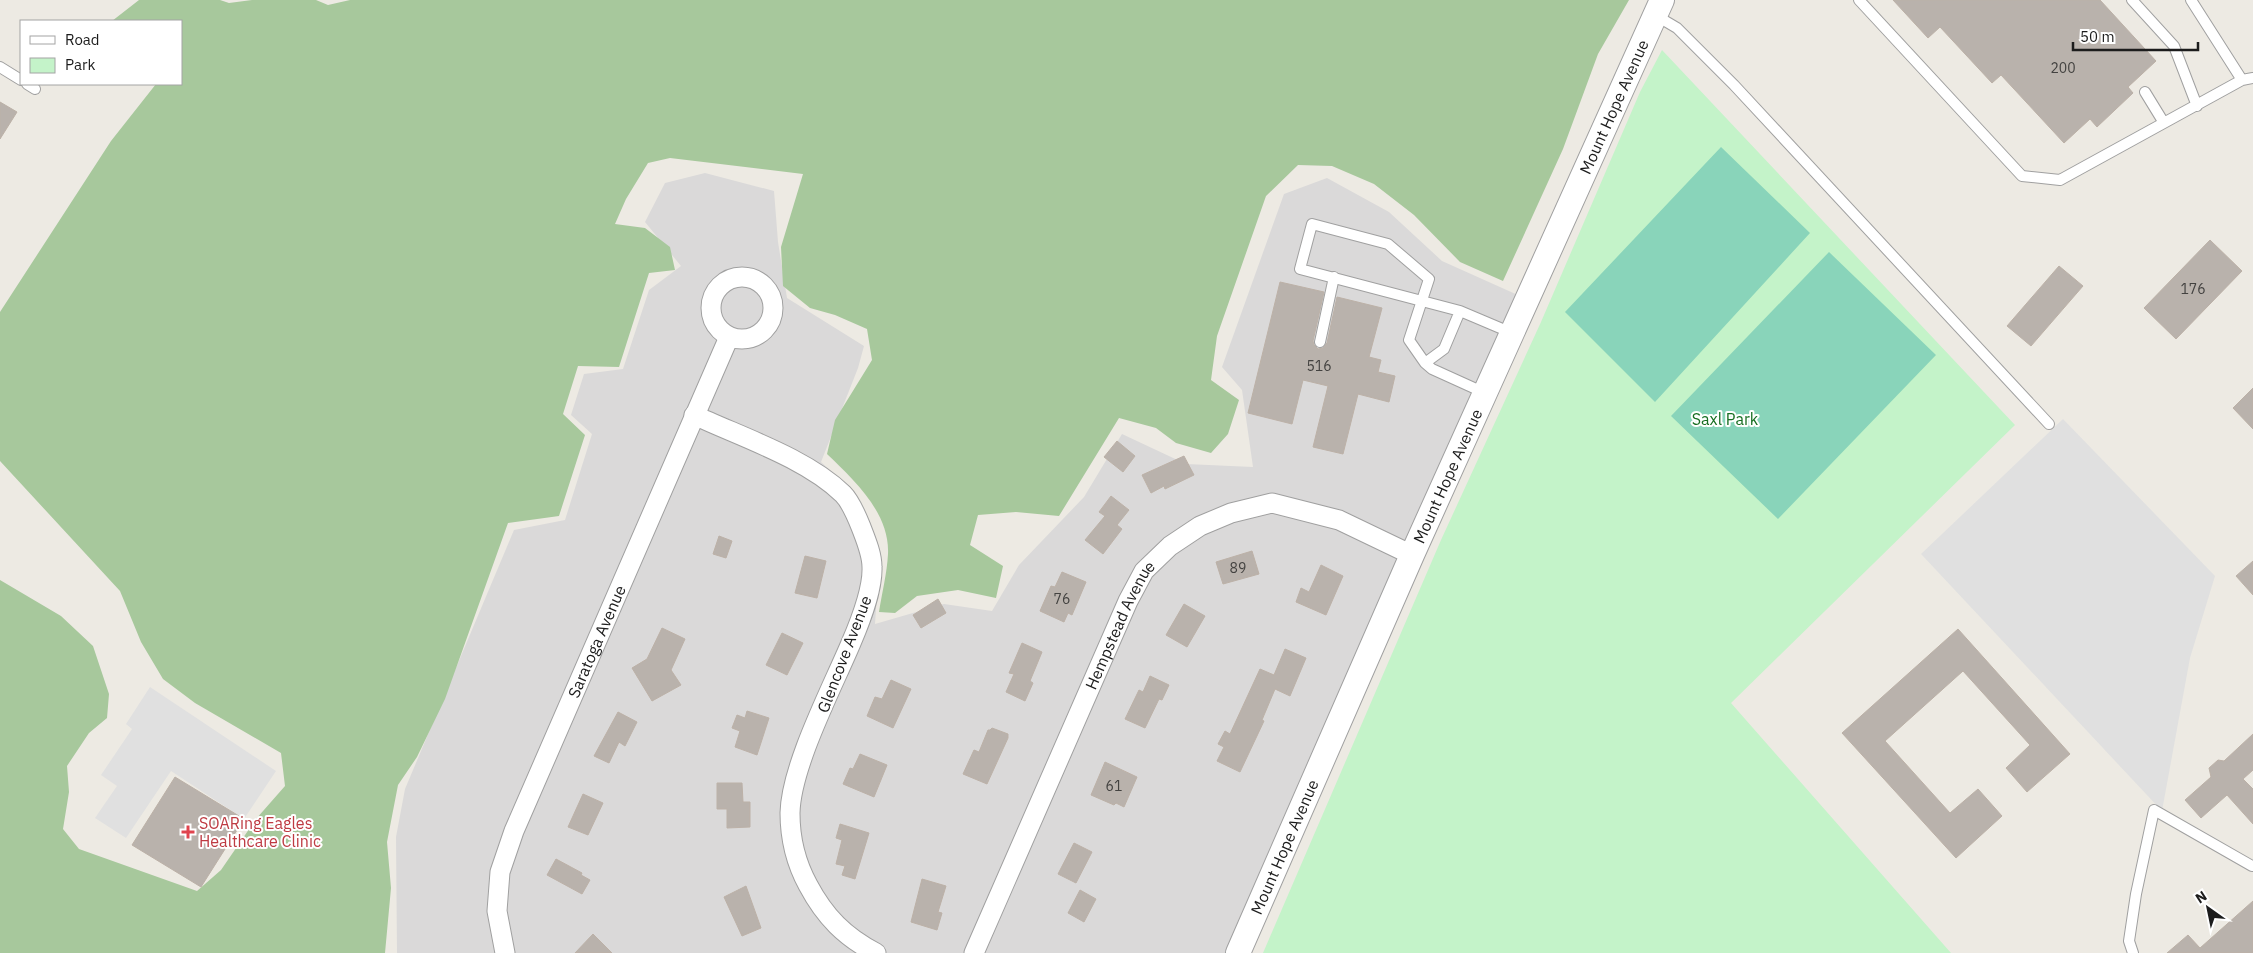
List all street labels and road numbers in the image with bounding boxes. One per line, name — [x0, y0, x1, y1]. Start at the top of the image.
street label: Mount Hope Avenue — [1575, 36, 1653, 177]
street label: Mount Hope Avenue — [1409, 406, 1487, 546]
street label: Hempstead Avenue — [1081, 556, 1159, 692]
street label: Saratoga Avenue — [563, 582, 630, 701]
street label: Glencove Avenue — [812, 592, 876, 715]
street label: Mount Hope Avenue — [1246, 776, 1323, 917]

